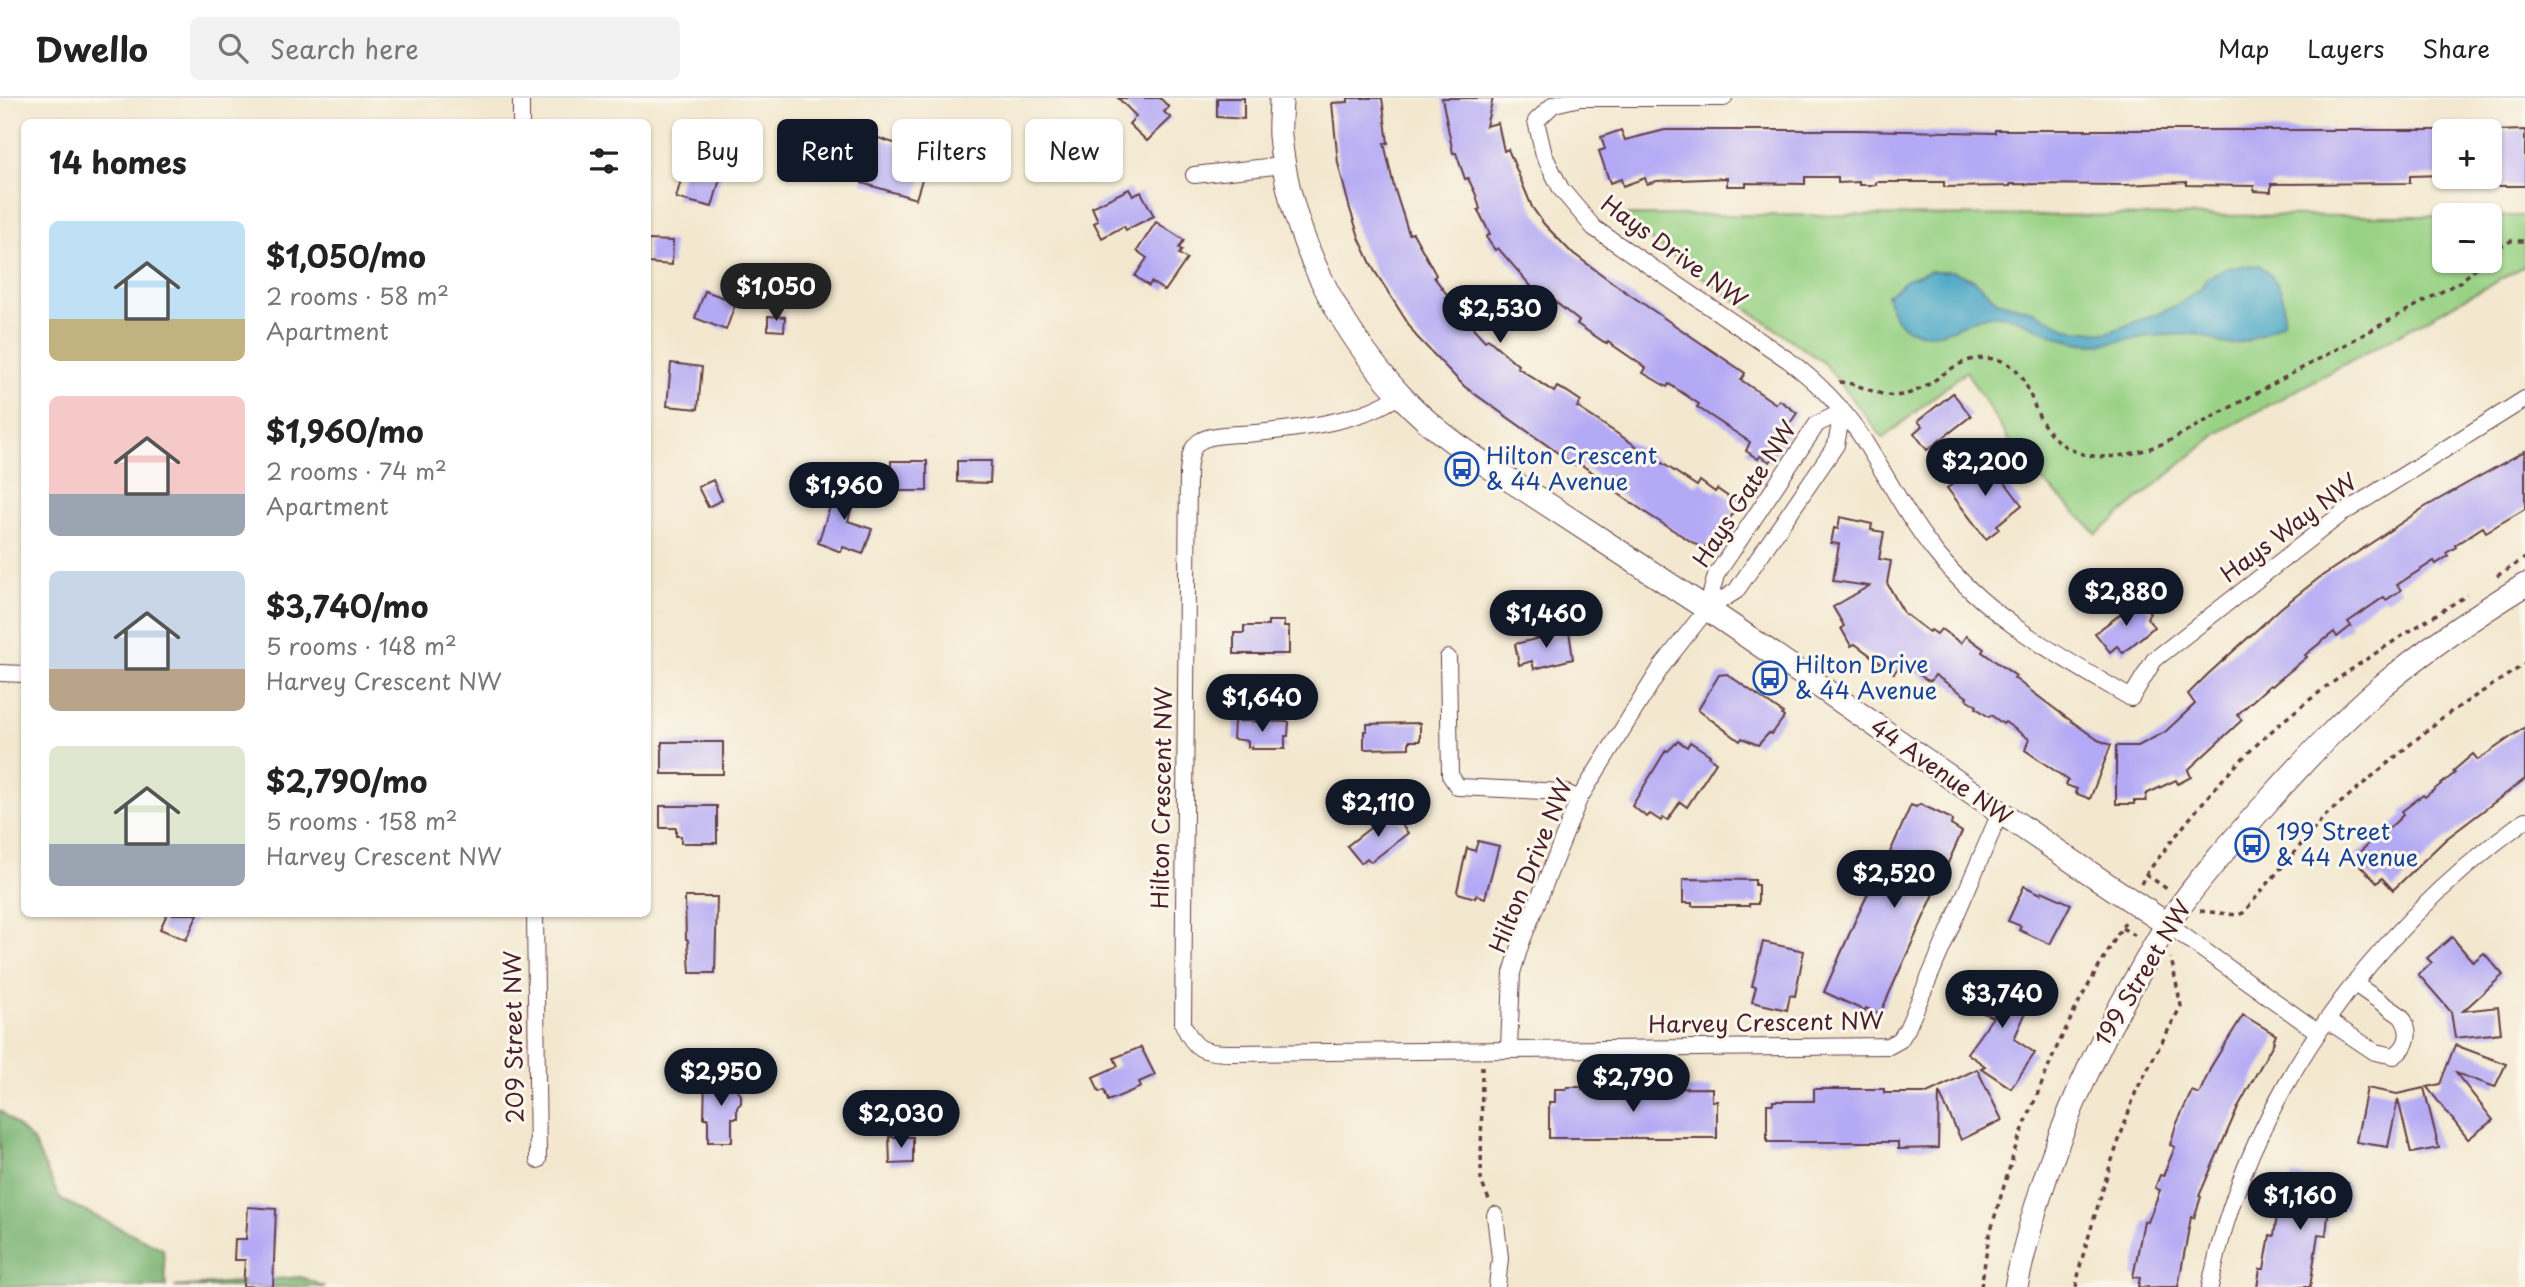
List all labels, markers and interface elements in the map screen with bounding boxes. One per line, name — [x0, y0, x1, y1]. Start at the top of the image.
search box — [190, 17, 680, 80]
text: Dwello — [35, 23, 148, 73]
icon: search — [214, 29, 252, 67]
text: Search here — [270, 29, 419, 68]
text: Map — [2218, 30, 2269, 66]
text: Layers — [2307, 30, 2384, 66]
text: Share — [2422, 30, 2490, 66]
chip: Buy — [672, 119, 763, 182]
chip: Rent — [777, 119, 878, 182]
chip: Filters — [892, 119, 1011, 182]
chip: New — [1025, 119, 1123, 182]
map controls — [2432, 119, 2502, 273]
button: + — [2432, 119, 2502, 189]
text: 14 homes — [49, 139, 187, 184]
icon: filters — [585, 142, 623, 180]
street label: Hays Drive NW — [1594, 186, 1756, 316]
button: − — [2432, 203, 2502, 273]
text: $1,050/mo — [266, 233, 426, 278]
icon: home — [105, 249, 189, 333]
pin: $1,050 — [719, 264, 833, 323]
text: $1,050 — [736, 268, 816, 303]
text: 2 rooms · 58 m² — [266, 278, 449, 313]
pin: $2,530 — [1443, 286, 1557, 345]
text: $2,530 — [1458, 290, 1542, 325]
text: Apartment — [266, 313, 389, 348]
text: $1,960/mo — [266, 408, 424, 453]
street label: Hays Gate NW — [1683, 413, 1805, 574]
icon: home — [105, 424, 189, 508]
place label: Hilton Crescent & 44 Avenue — [1486, 437, 1657, 498]
pin: $2,200 — [1928, 438, 2042, 498]
text: $2,200 — [1942, 443, 2028, 478]
bus stop icon: Hilton Crescent & 44 Avenue — [1443, 450, 1481, 488]
text: 2 rooms · 74 m² — [266, 453, 447, 488]
pin: $1,960 — [787, 462, 901, 522]
street label: Hays Way NW — [2212, 463, 2364, 590]
text: $1,960 — [805, 467, 883, 502]
text: Apartment — [266, 488, 389, 523]
pin: $2,880 — [2069, 568, 2183, 628]
text: $2,880 — [2084, 573, 2168, 608]
text: $3,740/mo — [266, 583, 428, 628]
pin: $1,460 — [1489, 590, 1603, 650]
text: $1,460 — [1506, 595, 1586, 630]
icon: home — [105, 599, 189, 683]
text: 5 rooms · 148 m² — [266, 628, 457, 663]
place label: Hilton Drive & 44 Avenue — [1795, 646, 1937, 707]
bus stop icon: Hilton Drive & 44 Avenue — [1751, 659, 1789, 697]
text: Harvey Crescent NW — [266, 663, 502, 698]
pin: $1,640 — [1205, 674, 1319, 734]
text: $1,640 — [1222, 679, 1302, 714]
street label: Hilton Crescent NW — [1141, 686, 1180, 909]
street label: 44 Avenue NW — [1864, 709, 2020, 833]
text: $2,790/mo — [266, 758, 427, 803]
street label: Hilton Drive NW — [1479, 773, 1581, 958]
icon: home — [105, 774, 189, 858]
pin: $2,110 — [1321, 780, 1435, 839]
text: $2,110 — [1341, 784, 1415, 819]
text: 5 rooms · 158 m² — [266, 803, 458, 838]
place label: 199 Street & 44 Avenue — [2276, 813, 2418, 874]
bus stop icon: 199 Street & 44 Avenue — [2233, 826, 2271, 864]
text: Harvey Crescent NW — [266, 838, 502, 873]
pin: $2,520 — [1837, 850, 1951, 910]
text: $2,520 — [1853, 855, 1935, 890]
street label: 199 Street NW — [2084, 892, 2199, 1052]
street label: 209 Street NW — [493, 950, 532, 1124]
pin: $3,740 — [1945, 970, 2059, 1030]
text: $3,740 — [1961, 975, 2043, 1010]
street label: Harvey Crescent NW — [1648, 1002, 1884, 1041]
pin: $2,950 — [664, 1048, 778, 1108]
text: $2,950 — [680, 1053, 762, 1088]
pin: $2,790 — [1576, 1054, 1690, 1114]
text: $2,790 — [1593, 1059, 1673, 1094]
pin: $2,030 — [844, 1090, 958, 1150]
text: $2,030 — [859, 1095, 943, 1130]
pin: $1,160 — [2243, 1172, 2357, 1232]
text: $1,160 — [2264, 1177, 2336, 1212]

